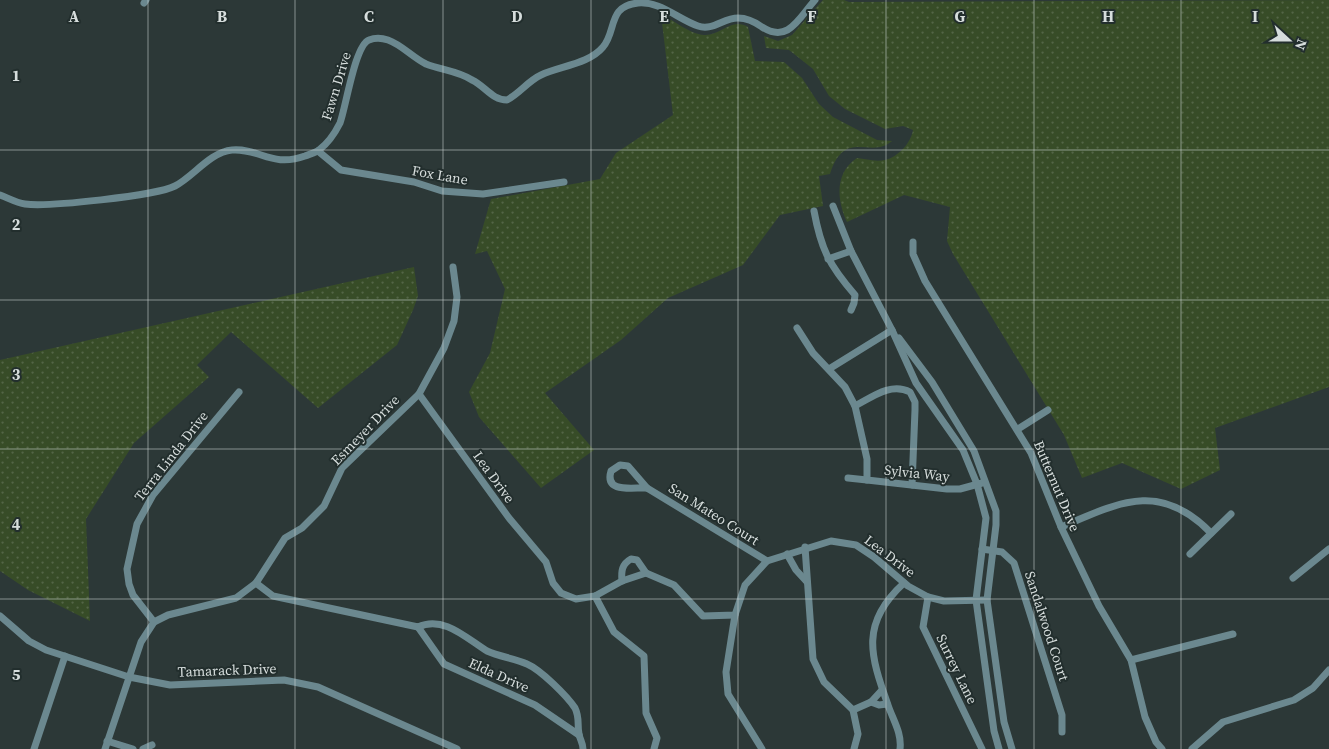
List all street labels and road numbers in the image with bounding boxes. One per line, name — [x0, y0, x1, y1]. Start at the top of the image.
street label: Fawn Drive — [316, 49, 356, 123]
street label: Fox Lane — [410, 160, 470, 190]
street label: Esmeyer Drive — [326, 390, 404, 470]
street label: Terra Linda Drive — [129, 407, 213, 505]
street label: Butternut Drive — [1029, 437, 1085, 535]
street label: Lea Drive — [468, 447, 520, 507]
street label: Sylvia Way — [883, 460, 952, 486]
street label: San Mateo Court — [665, 478, 764, 550]
street label: Lea Drive — [860, 530, 920, 582]
street label: Sandalwood Court — [1020, 569, 1074, 684]
street label: Surrey Lane — [931, 631, 983, 707]
street label: Elda Drive — [465, 653, 533, 697]
street label: Tamarack Drive — [177, 658, 277, 682]

